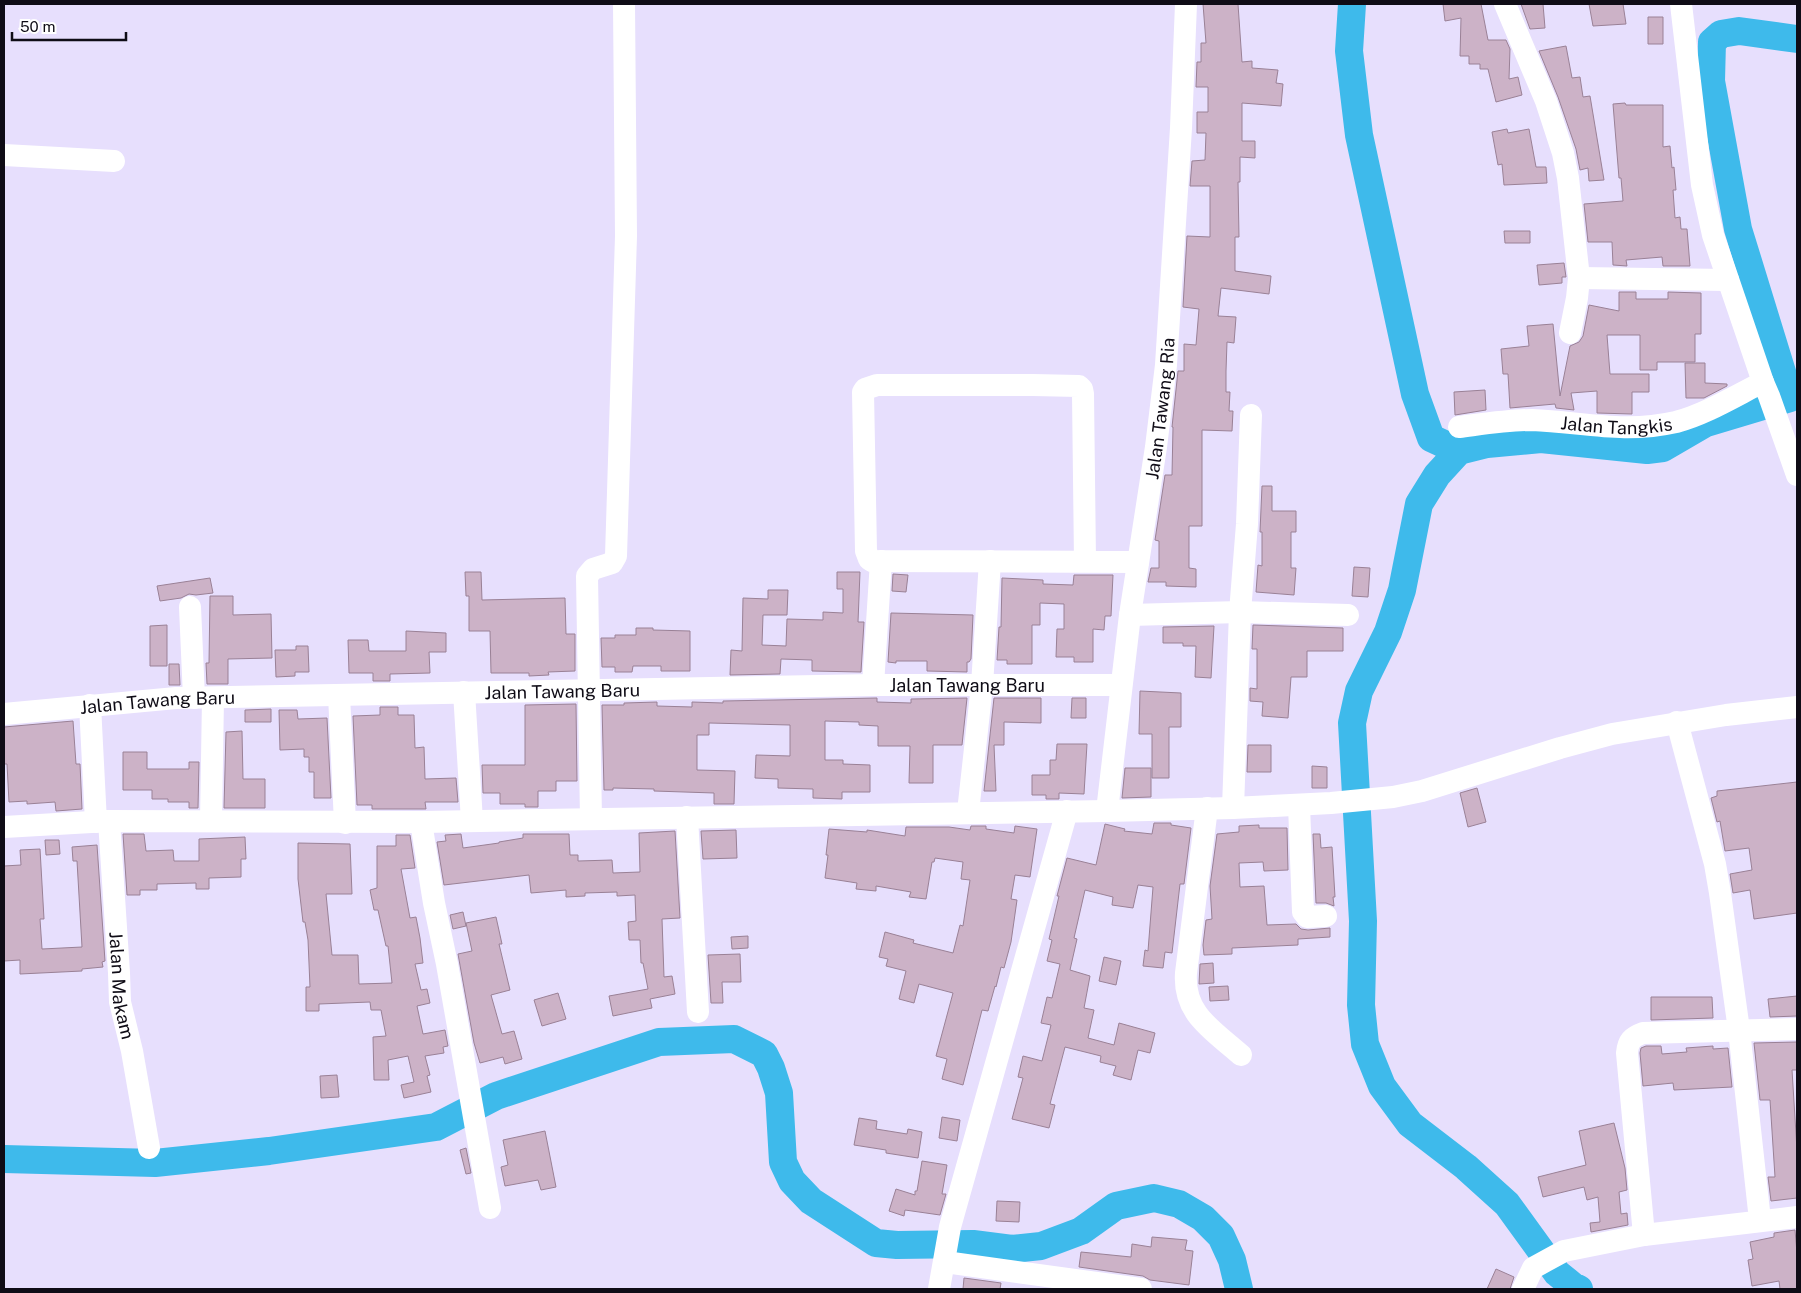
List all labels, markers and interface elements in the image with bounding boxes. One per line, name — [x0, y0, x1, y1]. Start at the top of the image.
scale bar — [12, 10, 126, 42]
text: 50 m — [20, 18, 55, 35]
street label: Jalan Tawang Ria — [1141, 337, 1178, 481]
street label: Jalan Tangkis — [1560, 412, 1674, 438]
street label: Jalan Tawang Baru — [889, 675, 1045, 696]
street label: Jalan Tawang Baru — [484, 679, 640, 703]
street label: Jalan Tawang Baru — [79, 686, 235, 717]
street label: Jalan Makam — [106, 931, 139, 1041]

